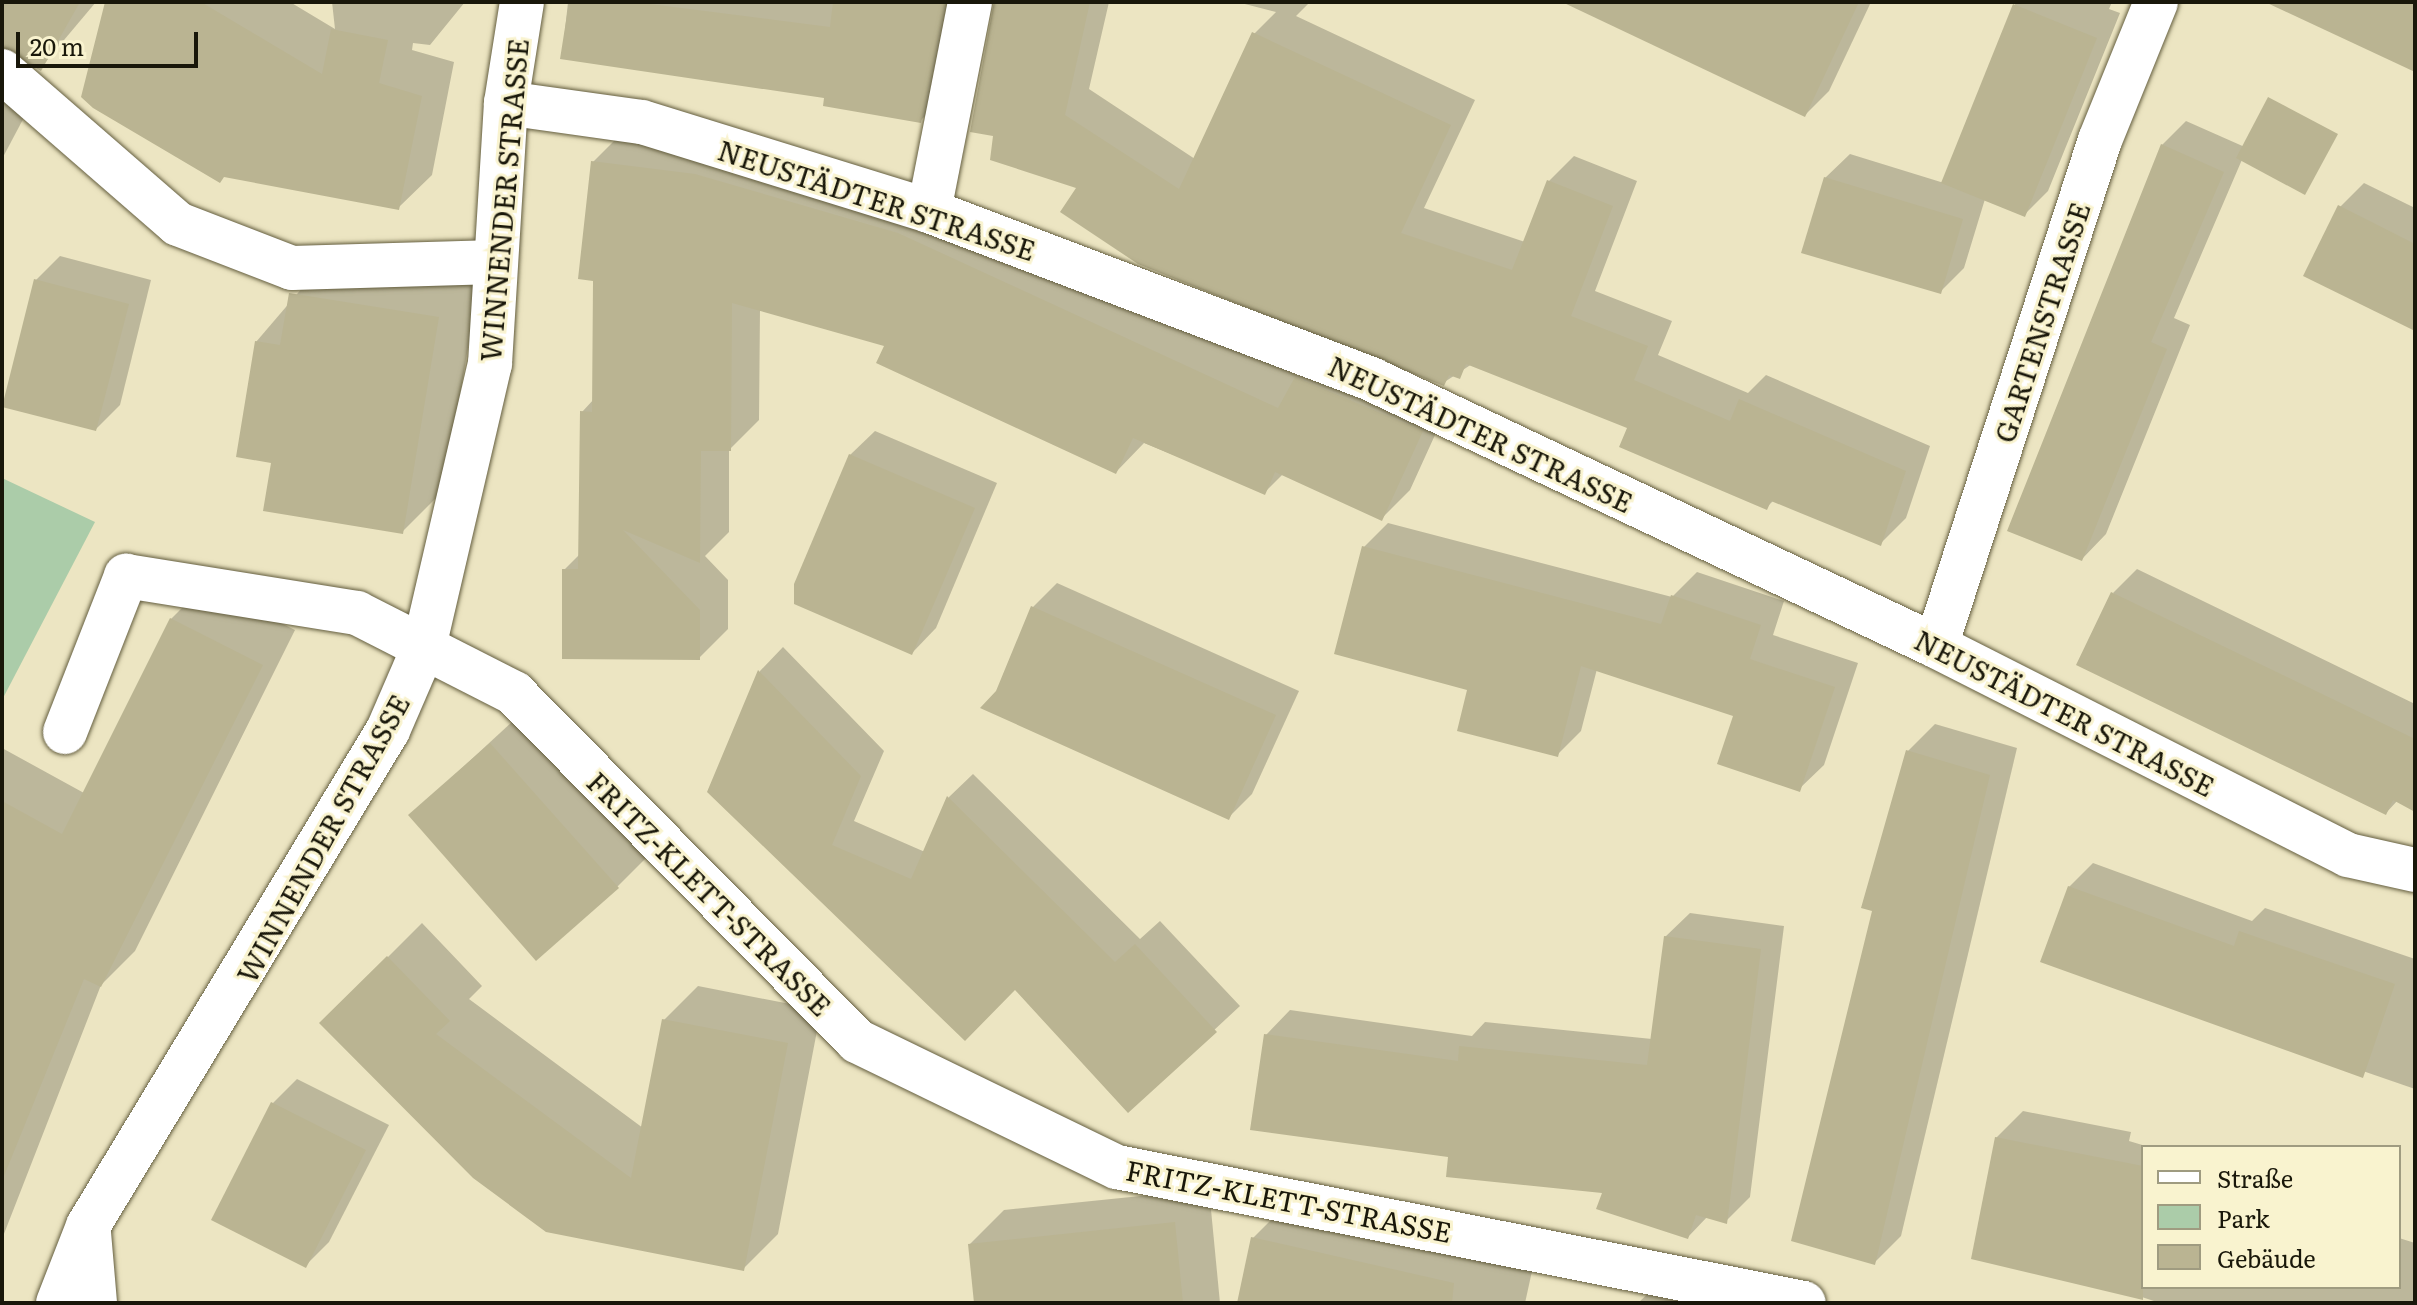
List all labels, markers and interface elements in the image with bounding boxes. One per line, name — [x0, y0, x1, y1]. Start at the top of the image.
scale bar — [20, 16, 202, 66]
text: 20 m — [30, 28, 84, 63]
street label: WINNENDER STRASSE — [472, 37, 534, 363]
street label: NEUSTÄDTER STRASSE — [714, 132, 1040, 266]
street label: GARTENSTRASSE — [1986, 198, 2096, 446]
street label: NEUSTÄDTER STRASSE — [1324, 348, 1638, 518]
street label: NEUSTÄDTER STRASSE — [1910, 622, 2220, 802]
street label: WINNENDER STRASSE — [229, 688, 415, 988]
street label: FRITZ-KLETT-STRASSE — [581, 764, 839, 1022]
legend — [2141, 1145, 2401, 1289]
street label: FRITZ-KLETT-STRASSE — [1123, 1152, 1455, 1248]
text: Straße — [2217, 1160, 2293, 1195]
text: Park — [2217, 1200, 2270, 1235]
text: Gebäude — [2217, 1240, 2316, 1275]

